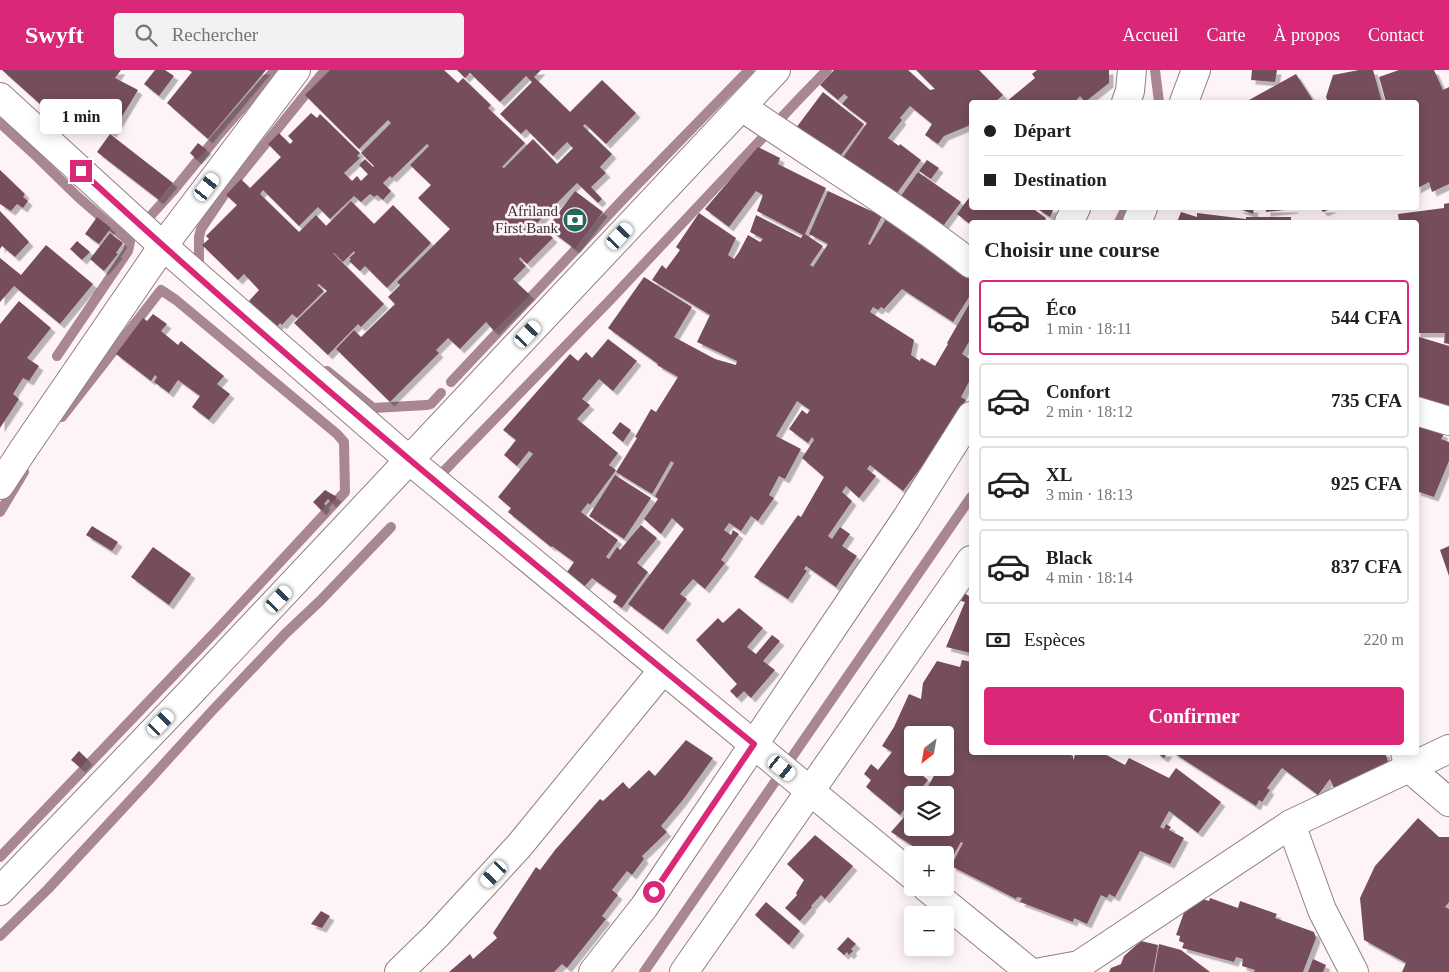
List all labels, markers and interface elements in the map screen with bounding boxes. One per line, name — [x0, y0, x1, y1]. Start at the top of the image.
search box — [114, 13, 464, 58]
icon: search — [132, 21, 160, 49]
text: Swyft — [25, 22, 84, 48]
text: Rechercher — [172, 24, 258, 45]
text: Accueil — [1123, 25, 1179, 45]
text: Carte — [1207, 25, 1246, 45]
text: À propos — [1274, 25, 1340, 45]
text: Contact — [1368, 25, 1424, 45]
callout: 1 min — [40, 98, 122, 134]
text: 1 min — [62, 108, 100, 125]
text: Départ — [1014, 120, 1071, 141]
route end — [70, 160, 92, 182]
text: Destination — [1014, 169, 1107, 190]
car — [191, 171, 222, 203]
place label: Afriland First Bank — [495, 203, 558, 236]
bank icon: Afriland First Bank — [562, 207, 588, 233]
car — [604, 220, 635, 252]
text: Choisir une course — [984, 237, 1160, 262]
icon: car — [986, 295, 1031, 340]
text: Éco — [1046, 298, 1077, 319]
text: 544 CFA — [1331, 307, 1402, 328]
car — [512, 318, 543, 350]
text: 1 min · 18:11 — [1046, 320, 1132, 337]
icon: car — [986, 378, 1031, 423]
text: Confort — [1046, 381, 1110, 402]
text: 735 CFA — [1331, 390, 1402, 411]
text: 2 min · 18:12 — [1046, 403, 1133, 420]
icon: car — [986, 461, 1031, 506]
text: XL — [1046, 464, 1072, 485]
text: 925 CFA — [1331, 473, 1402, 494]
text: 3 min · 18:13 — [1046, 486, 1133, 503]
icon: car — [986, 544, 1031, 589]
text: Black — [1046, 547, 1092, 568]
text: 837 CFA — [1331, 556, 1402, 577]
text: 4 min · 18:14 — [1046, 569, 1133, 586]
car — [263, 583, 294, 615]
icon: cash — [984, 626, 1012, 654]
text: Espèces — [1024, 629, 1085, 650]
text: 220 m — [1364, 631, 1404, 648]
button: Confirmer — [984, 687, 1404, 745]
car — [145, 707, 176, 739]
north arrow — [904, 726, 954, 776]
map controls — [904, 726, 954, 956]
car — [765, 753, 798, 783]
button: layers — [904, 786, 954, 836]
button: + — [904, 846, 954, 896]
car — [478, 858, 509, 890]
route start — [643, 881, 665, 903]
button: − — [904, 906, 954, 956]

